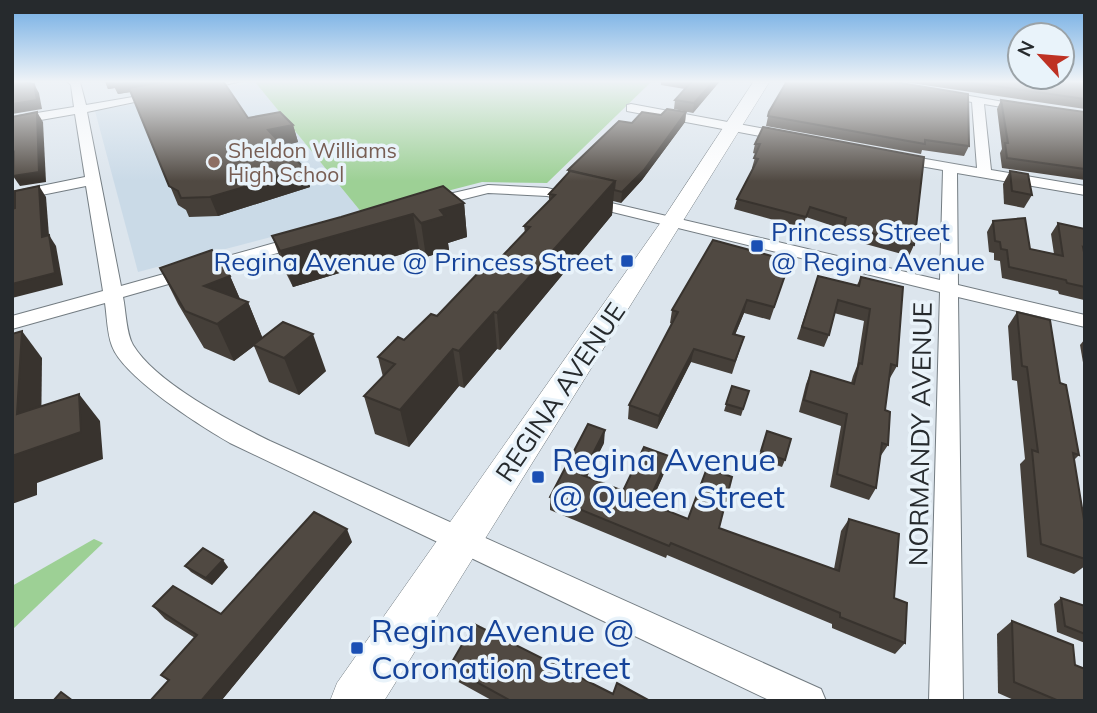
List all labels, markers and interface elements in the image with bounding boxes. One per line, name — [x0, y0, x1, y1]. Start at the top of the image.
north arrow — [1006, 21, 1076, 91]
text: N — [1012, 37, 1040, 60]
place label: Sheldon Williams High School — [228, 137, 397, 187]
marker: Sheldon Williams High School — [206, 154, 222, 170]
place label: Princess Street @ Regina Avenue — [771, 215, 985, 278]
marker: Princess Street @ Regina Avenue — [749, 238, 765, 254]
place label: Regina Avenue @ Princess Street — [214, 245, 613, 278]
marker: Regina Avenue @ Princess Street — [619, 253, 635, 269]
street label: REGINA AVENUE — [488, 296, 632, 488]
street label: NORMANDY AVENUE — [901, 302, 939, 566]
place label: Regina Avenue @ Queen Street — [552, 439, 785, 516]
marker: Regina Avenue @ Queen Street — [530, 469, 546, 485]
place label: Regina Avenue @ Coronation Street — [371, 610, 634, 687]
marker: Regina Avenue @ Coronation Street — [349, 640, 365, 656]

